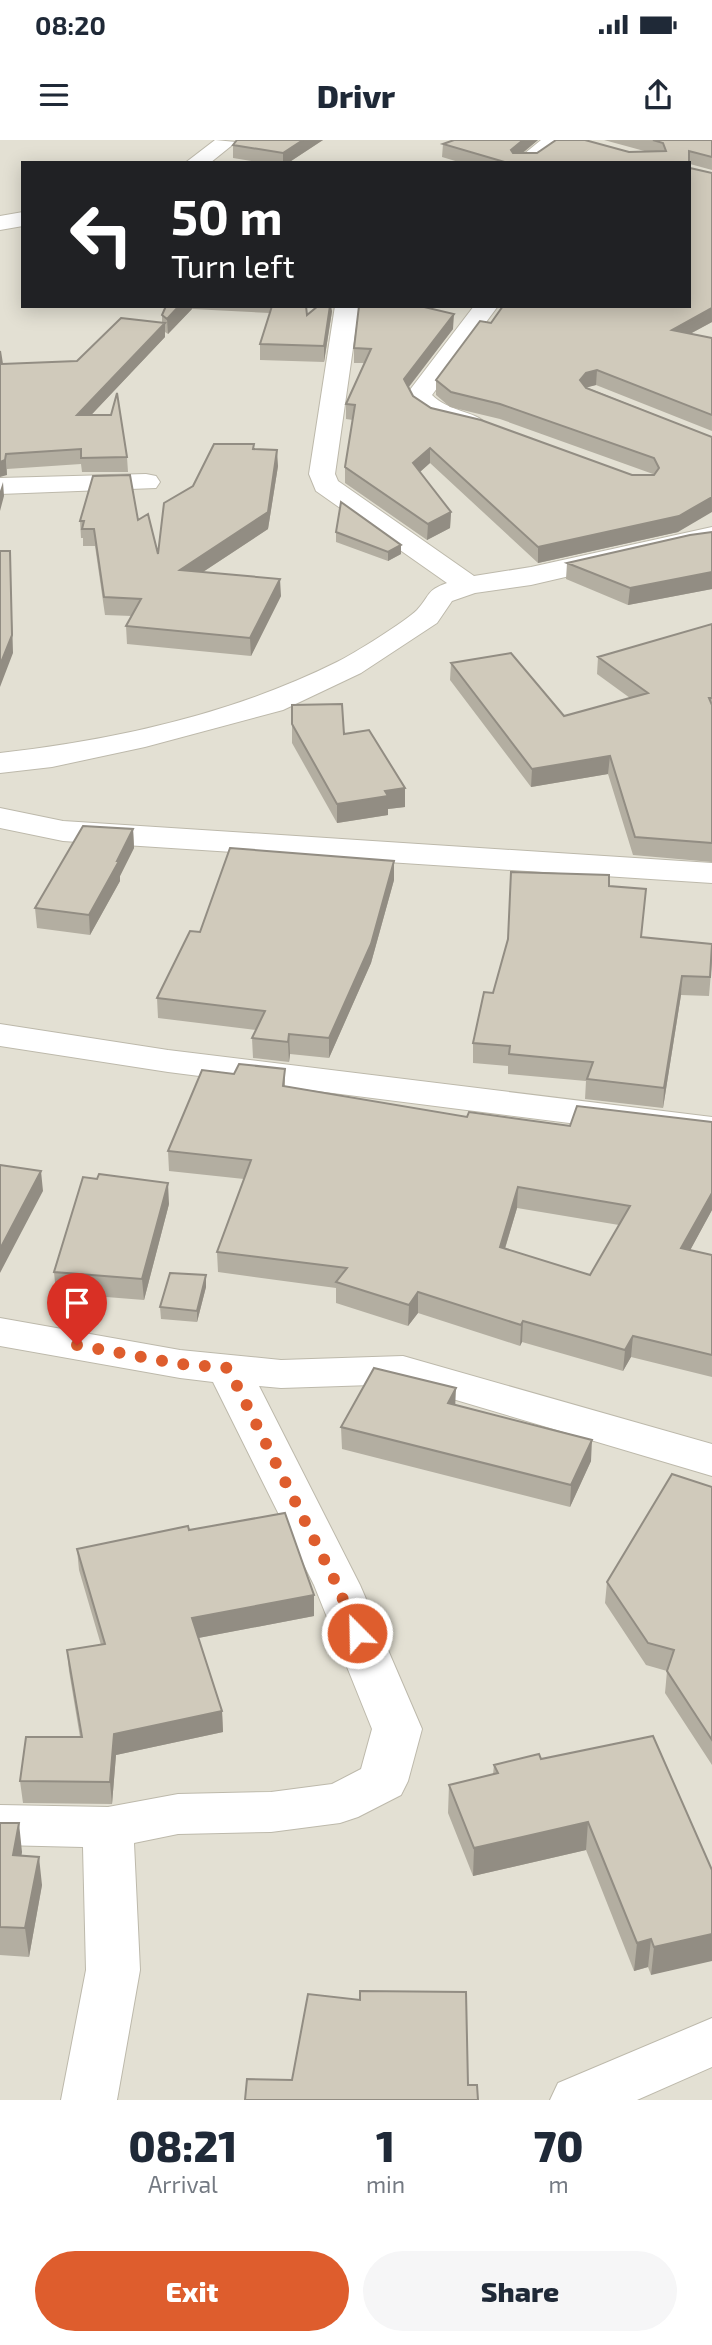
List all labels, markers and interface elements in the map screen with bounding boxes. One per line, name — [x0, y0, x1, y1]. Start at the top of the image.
text: 08:20 — [35, 9, 106, 40]
icon: menu — [35, 76, 73, 114]
text: Drivr — [317, 76, 395, 114]
icon: share — [639, 76, 677, 114]
text: 50 m — [171, 186, 283, 245]
icon: left — [56, 189, 147, 280]
text: Turn left — [171, 246, 295, 284]
pin — [47, 1273, 107, 1345]
icon: arrive — [58, 1284, 96, 1322]
position arrow — [320, 1596, 394, 1670]
text: 08:21 — [129, 2120, 237, 2170]
text: 1 — [376, 2120, 395, 2170]
text: 70 — [534, 2120, 583, 2170]
text: Arrival — [148, 2170, 218, 2198]
text: min — [366, 2170, 405, 2198]
text: m — [548, 2170, 569, 2198]
button: Exit — [35, 2251, 349, 2331]
button: Share — [363, 2251, 677, 2331]

